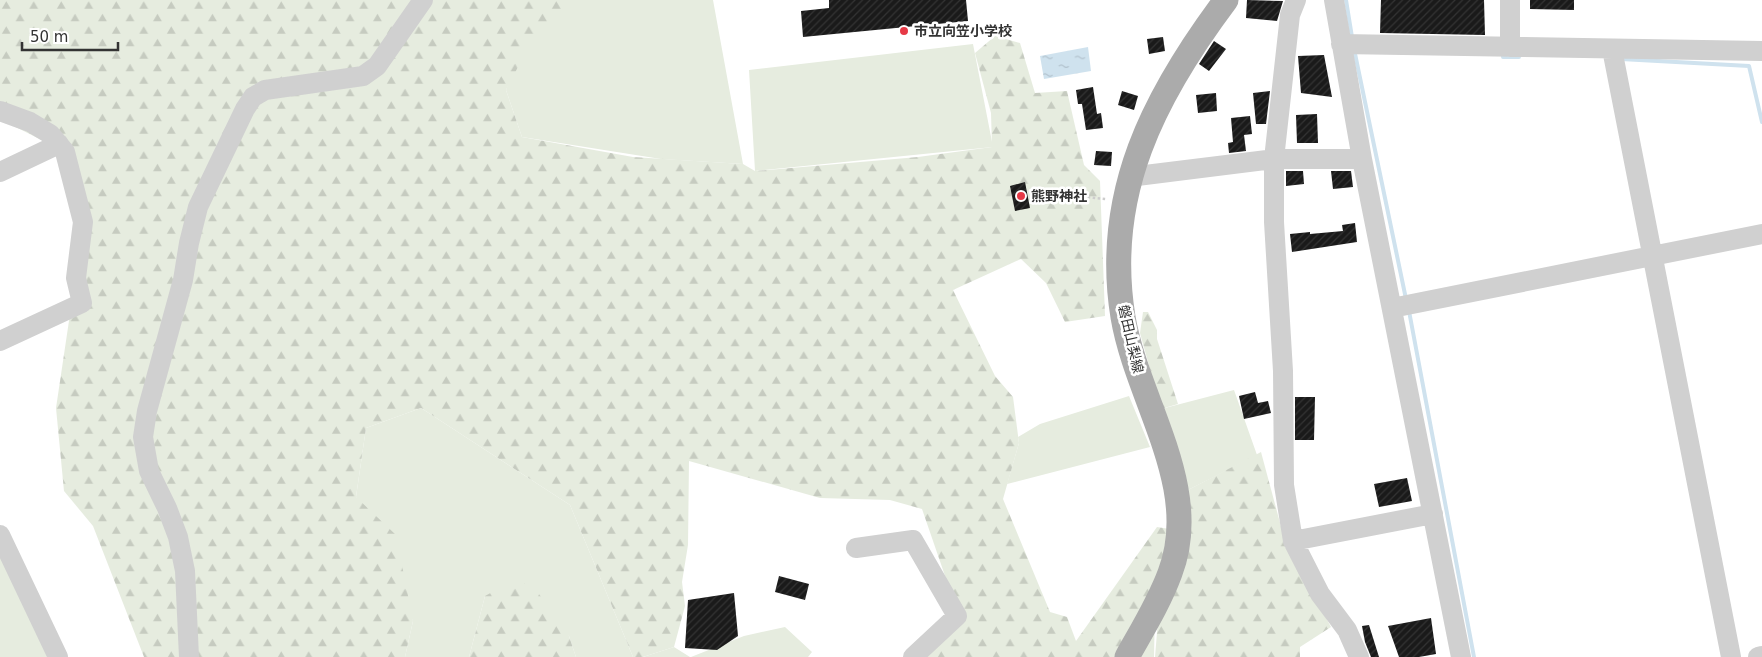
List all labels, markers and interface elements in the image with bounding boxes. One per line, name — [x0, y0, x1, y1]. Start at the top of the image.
scale bar — [22, 20, 119, 52]
place label: 市立向笠小学校 — [914, 23, 1012, 39]
marker: 市立向笠小学校 — [898, 25, 910, 37]
text: 50 m — [30, 28, 68, 46]
place label: 熊野神社 — [1031, 188, 1087, 204]
marker: 熊野神社 — [1015, 190, 1027, 202]
street label: 磐田山梨線 — [1115, 303, 1147, 375]

